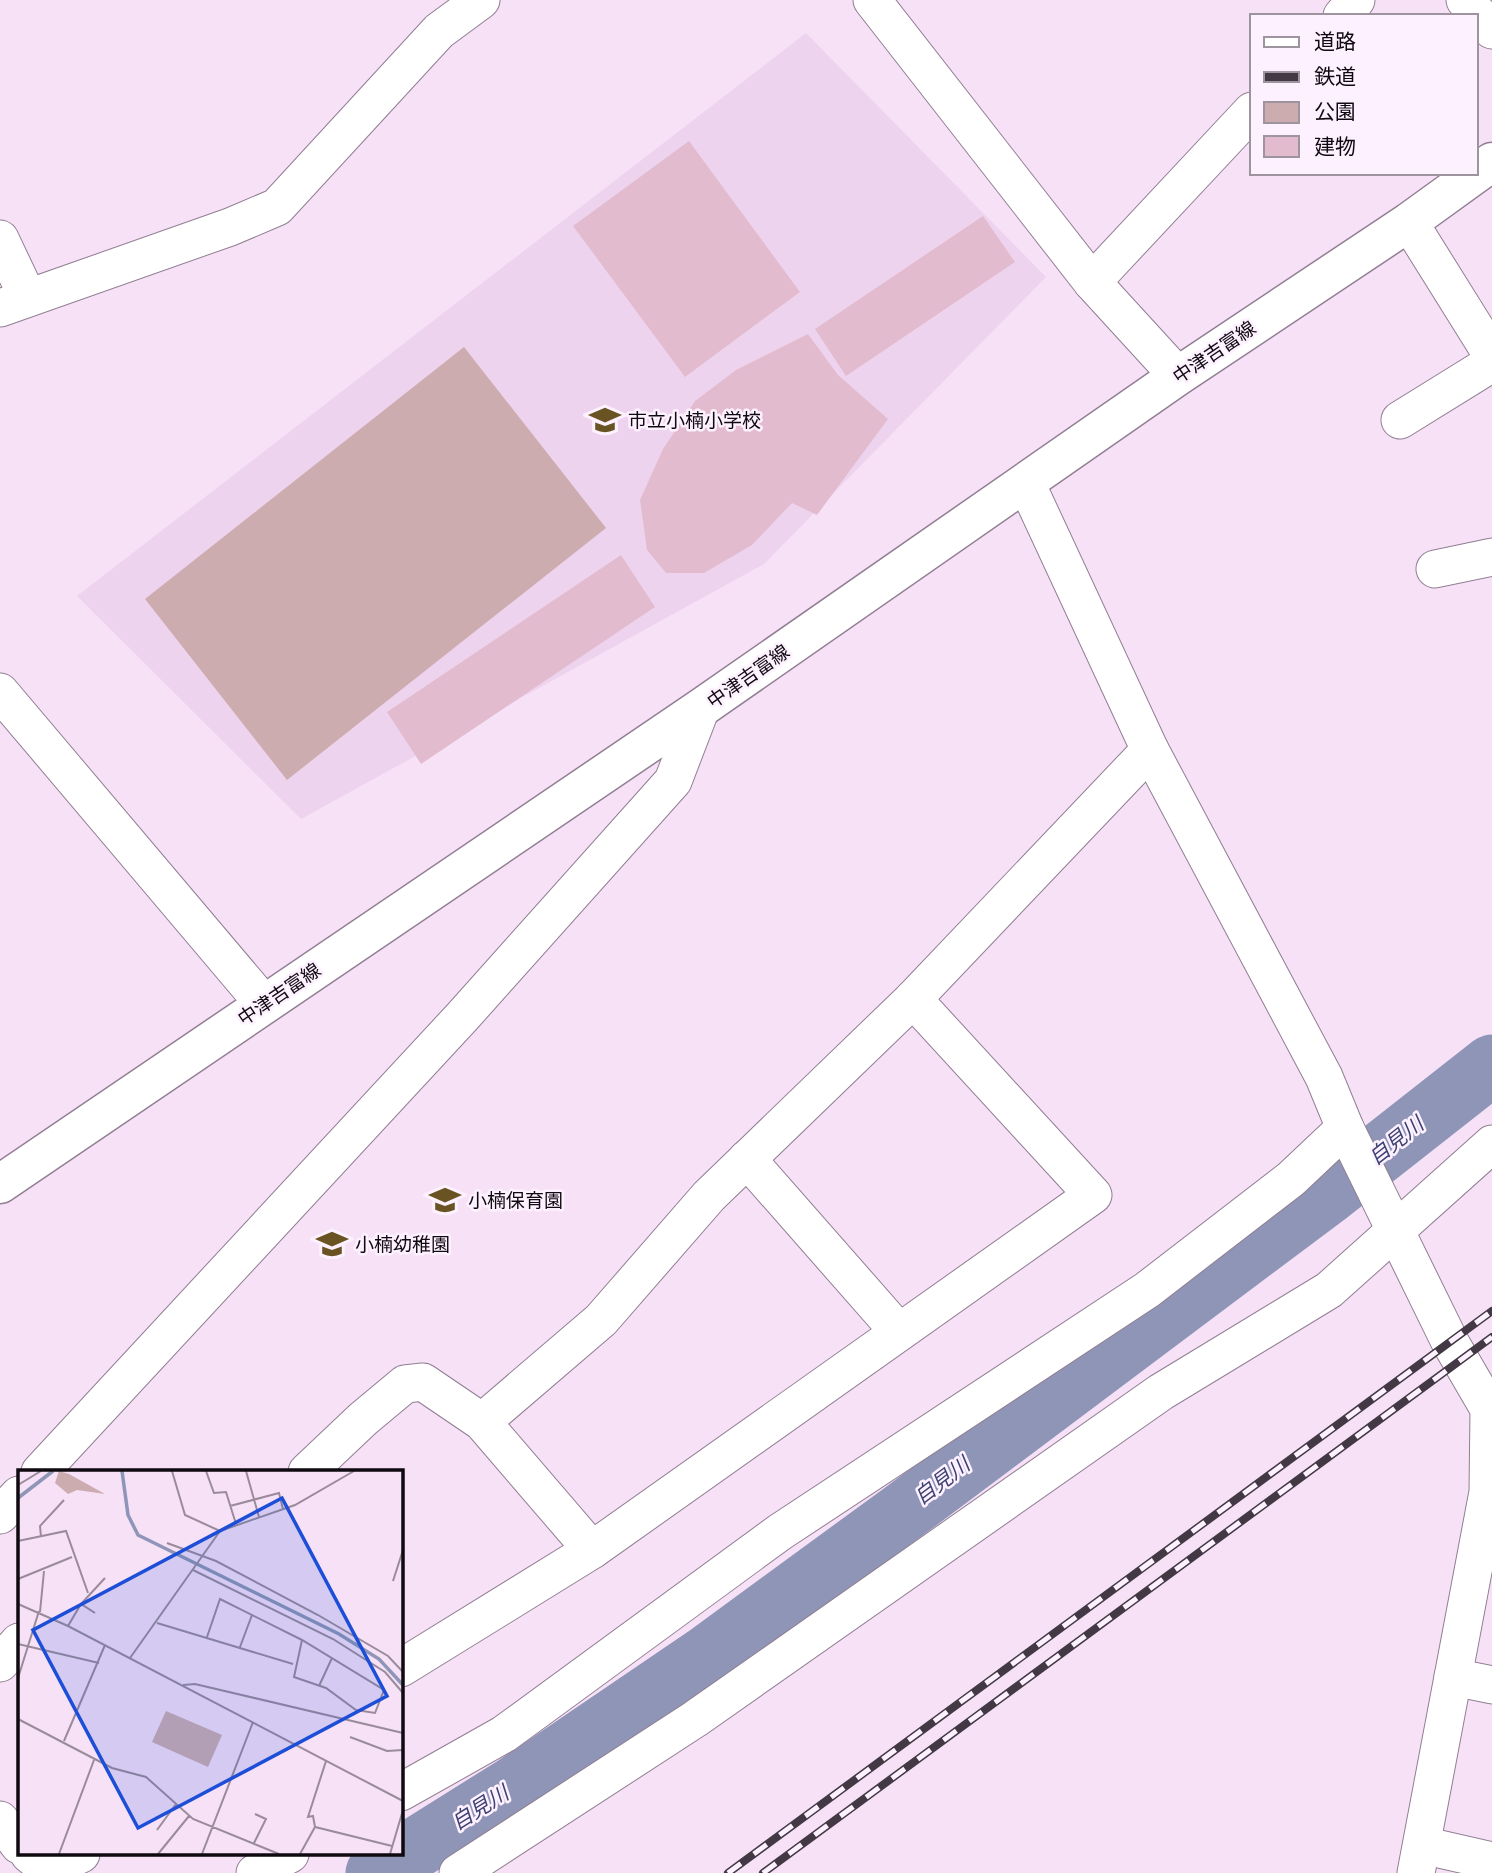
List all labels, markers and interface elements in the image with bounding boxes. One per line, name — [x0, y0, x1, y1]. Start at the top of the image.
legend — [1250, 14, 1478, 175]
text: 道路 — [1314, 30, 1356, 54]
text: 鉄道 — [1314, 65, 1356, 89]
text: 公園 — [1314, 100, 1356, 124]
text: 建物 — [1314, 135, 1356, 159]
street label: 中津吉富線 — [1168, 316, 1260, 389]
school or university icon: 市立小楠小学校 — [588, 403, 622, 437]
place label: 市立小楠小学校 — [628, 409, 761, 432]
street label: 中津吉富線 — [703, 640, 794, 713]
street label: 中津吉富線 — [233, 958, 325, 1031]
water label: 自見川 — [1364, 1111, 1430, 1170]
school or university icon: 小楠保育園 — [428, 1183, 462, 1217]
place label: 小楠保育園 — [468, 1189, 563, 1212]
school or university icon: 小楠幼稚園 — [315, 1227, 349, 1261]
place label: 小楠幼稚園 — [355, 1233, 450, 1256]
water label: 自見川 — [910, 1451, 976, 1510]
inset map — [18, 1470, 402, 1856]
water label: 自見川 — [447, 1780, 515, 1835]

